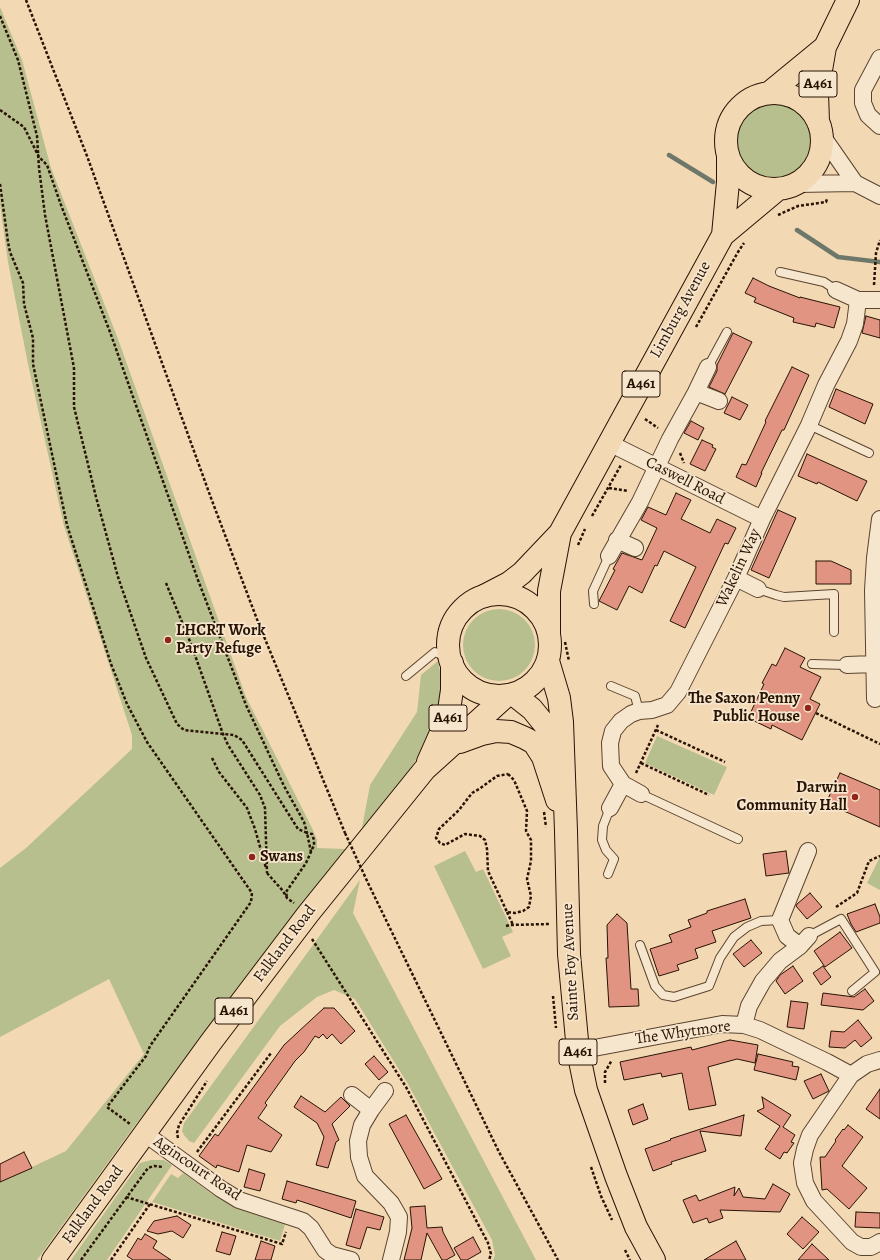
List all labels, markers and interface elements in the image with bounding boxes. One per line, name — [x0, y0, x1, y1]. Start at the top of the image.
road number: A461 — [799, 71, 837, 97]
street label: Limburg Avenue — [647, 258, 715, 362]
road number: A461 — [622, 371, 660, 397]
street label: Caswell Road — [642, 453, 728, 509]
street label: Wakelin Way — [713, 526, 765, 610]
place label: LHCRT Work Party Refuge — [176, 621, 265, 659]
marker: LHCRT Work Party Refuge — [163, 635, 173, 645]
place label: The Saxon Penny Public House — [688, 689, 800, 727]
marker: The Saxon Penny Public House — [803, 703, 813, 713]
road number: A461 — [429, 705, 467, 731]
place label: Darwin Community Hall — [737, 778, 847, 816]
marker: Darwin Community Hall — [850, 792, 860, 802]
place label: Swans — [260, 847, 303, 867]
marker: Swans — [247, 852, 257, 862]
street label: Falkland Road — [250, 901, 320, 987]
street label: Sainte Foy Avenue — [558, 903, 584, 1021]
road number: A461 — [215, 998, 253, 1024]
street label: The Whytmore — [634, 1017, 732, 1049]
road number: A461 — [559, 1039, 597, 1065]
street label: Agincourt Road — [149, 1133, 245, 1205]
street label: Falkland Road — [58, 1162, 128, 1248]

